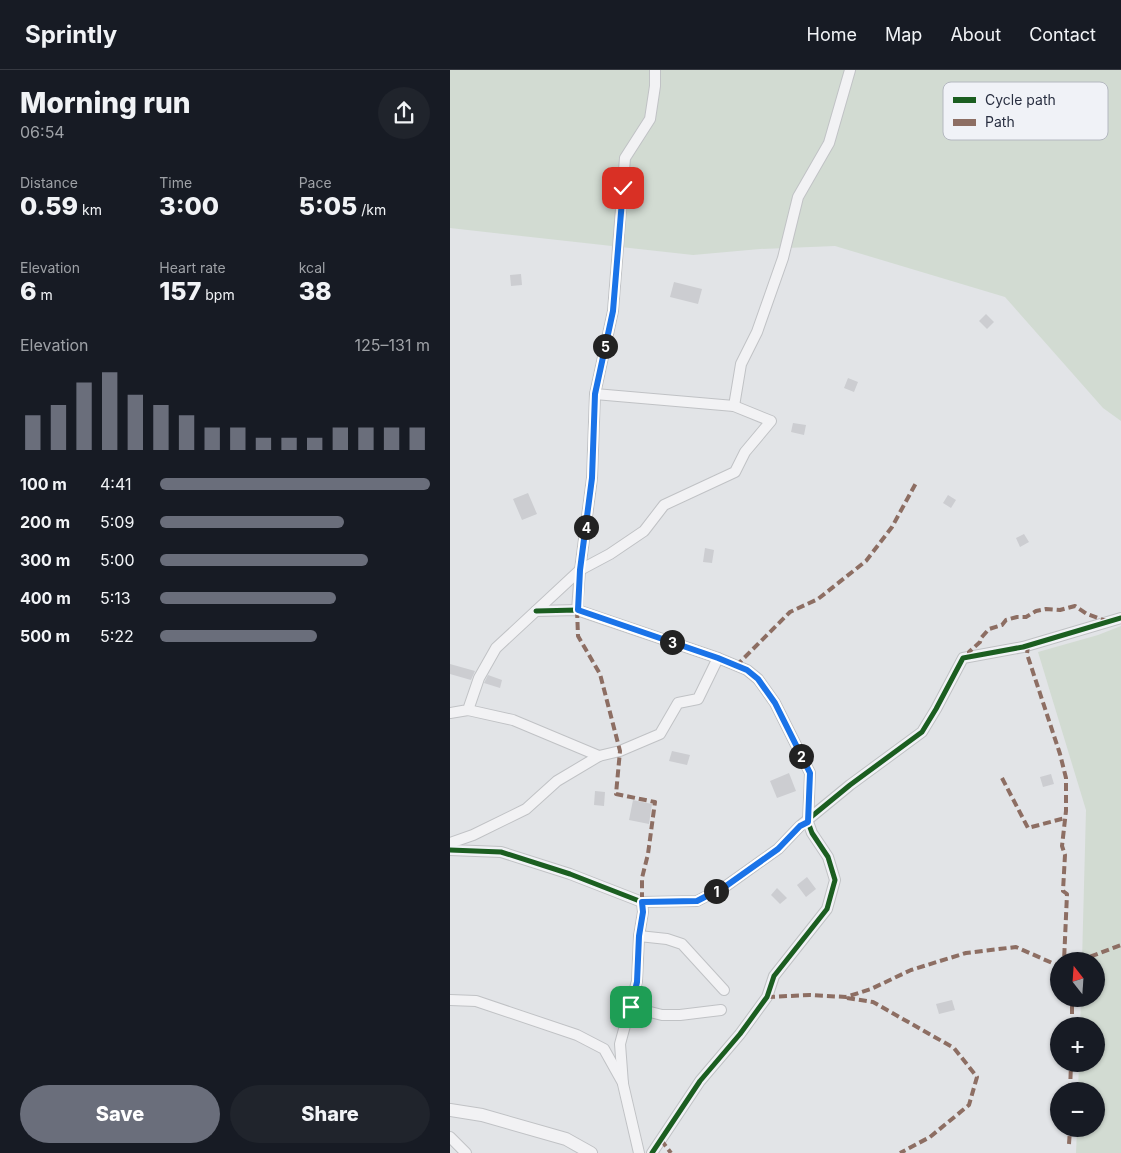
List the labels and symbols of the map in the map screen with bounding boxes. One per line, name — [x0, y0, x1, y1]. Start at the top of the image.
legend — [943, 82, 1108, 140]
text: Cycle path — [985, 91, 1056, 108]
text: Path — [985, 113, 1015, 130]
pin — [602, 167, 644, 209]
pin: 5 — [592, 334, 618, 358]
pin: 4 — [574, 514, 598, 540]
pin: 3 — [660, 630, 684, 654]
pin: 2 — [788, 744, 814, 768]
pin: 1 — [704, 878, 728, 904]
north arrow — [1050, 952, 1105, 1008]
pin — [610, 986, 652, 1028]

